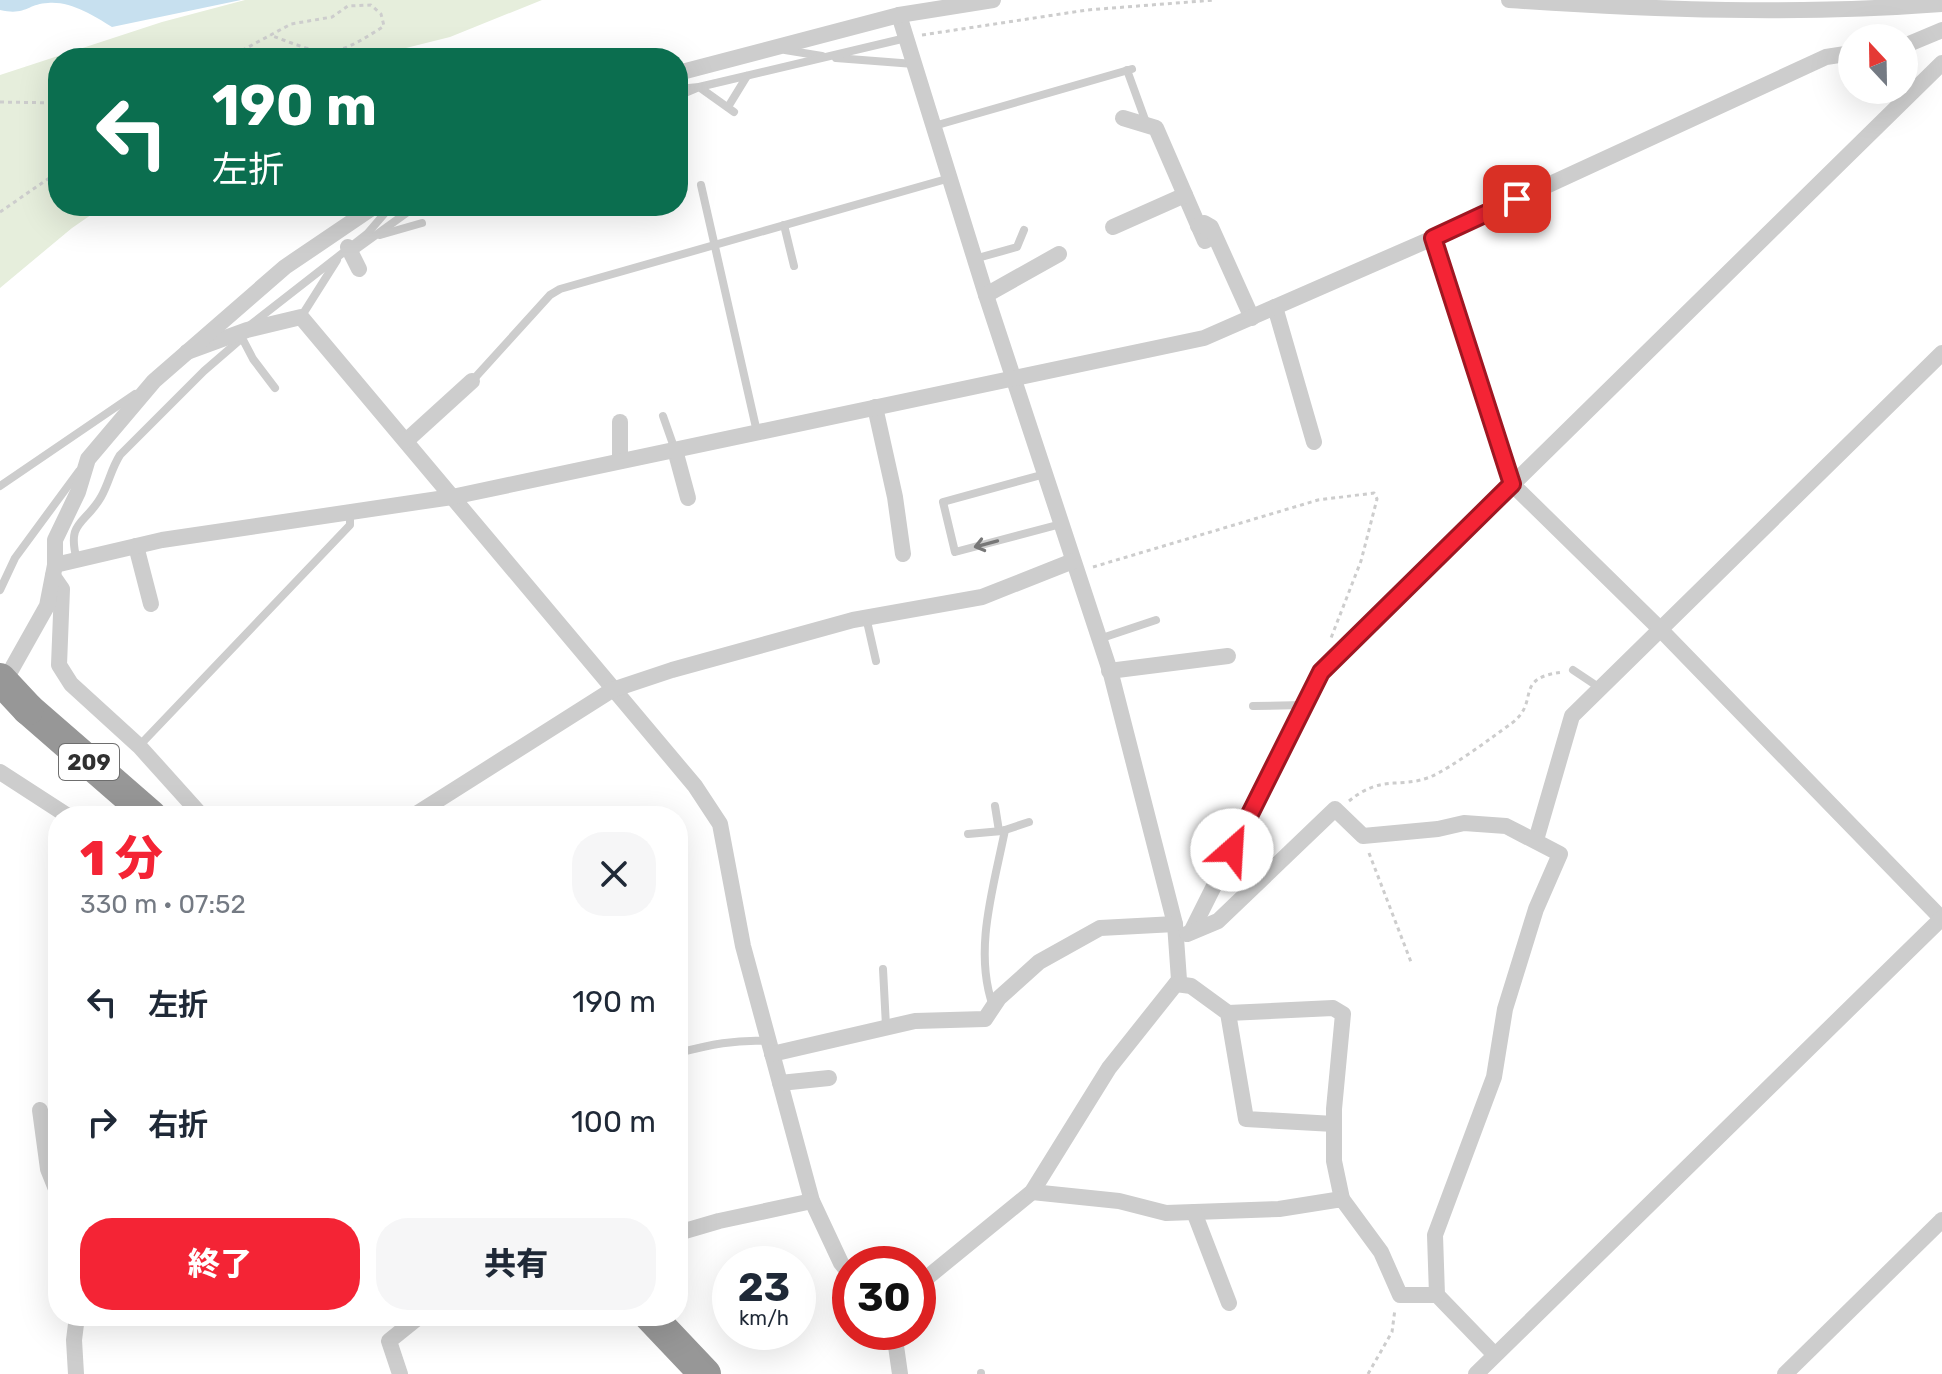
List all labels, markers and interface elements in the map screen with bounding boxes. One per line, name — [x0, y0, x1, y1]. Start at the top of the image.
north arrow — [1838, 24, 1918, 104]
map controls — [1838, 24, 1918, 104]
text: 190 m — [212, 73, 377, 139]
icon: left — [80, 80, 184, 184]
text: 左折 — [212, 148, 284, 191]
pin — [1483, 165, 1551, 233]
icon: arrive — [1495, 177, 1539, 221]
one-way arrow — [973, 537, 999, 552]
road number: 209 — [59, 744, 119, 780]
position arrow — [1190, 808, 1274, 892]
text: 1 分 — [80, 830, 163, 887]
button: close — [572, 832, 656, 916]
text: 330 m · 07:52 — [80, 889, 246, 920]
icon: left — [80, 980, 124, 1024]
text: 190 m — [572, 984, 656, 1020]
text: 左折 — [148, 987, 208, 1023]
icon: right — [80, 1100, 124, 1144]
text: 100 m — [571, 1104, 656, 1140]
text: 右折 — [148, 1107, 208, 1143]
button: 終了 — [80, 1218, 360, 1310]
button: 共有 — [376, 1218, 656, 1310]
speed limit sign: 30 — [832, 1246, 936, 1350]
text: 23 — [738, 1264, 790, 1311]
text: km/h — [739, 1306, 789, 1330]

